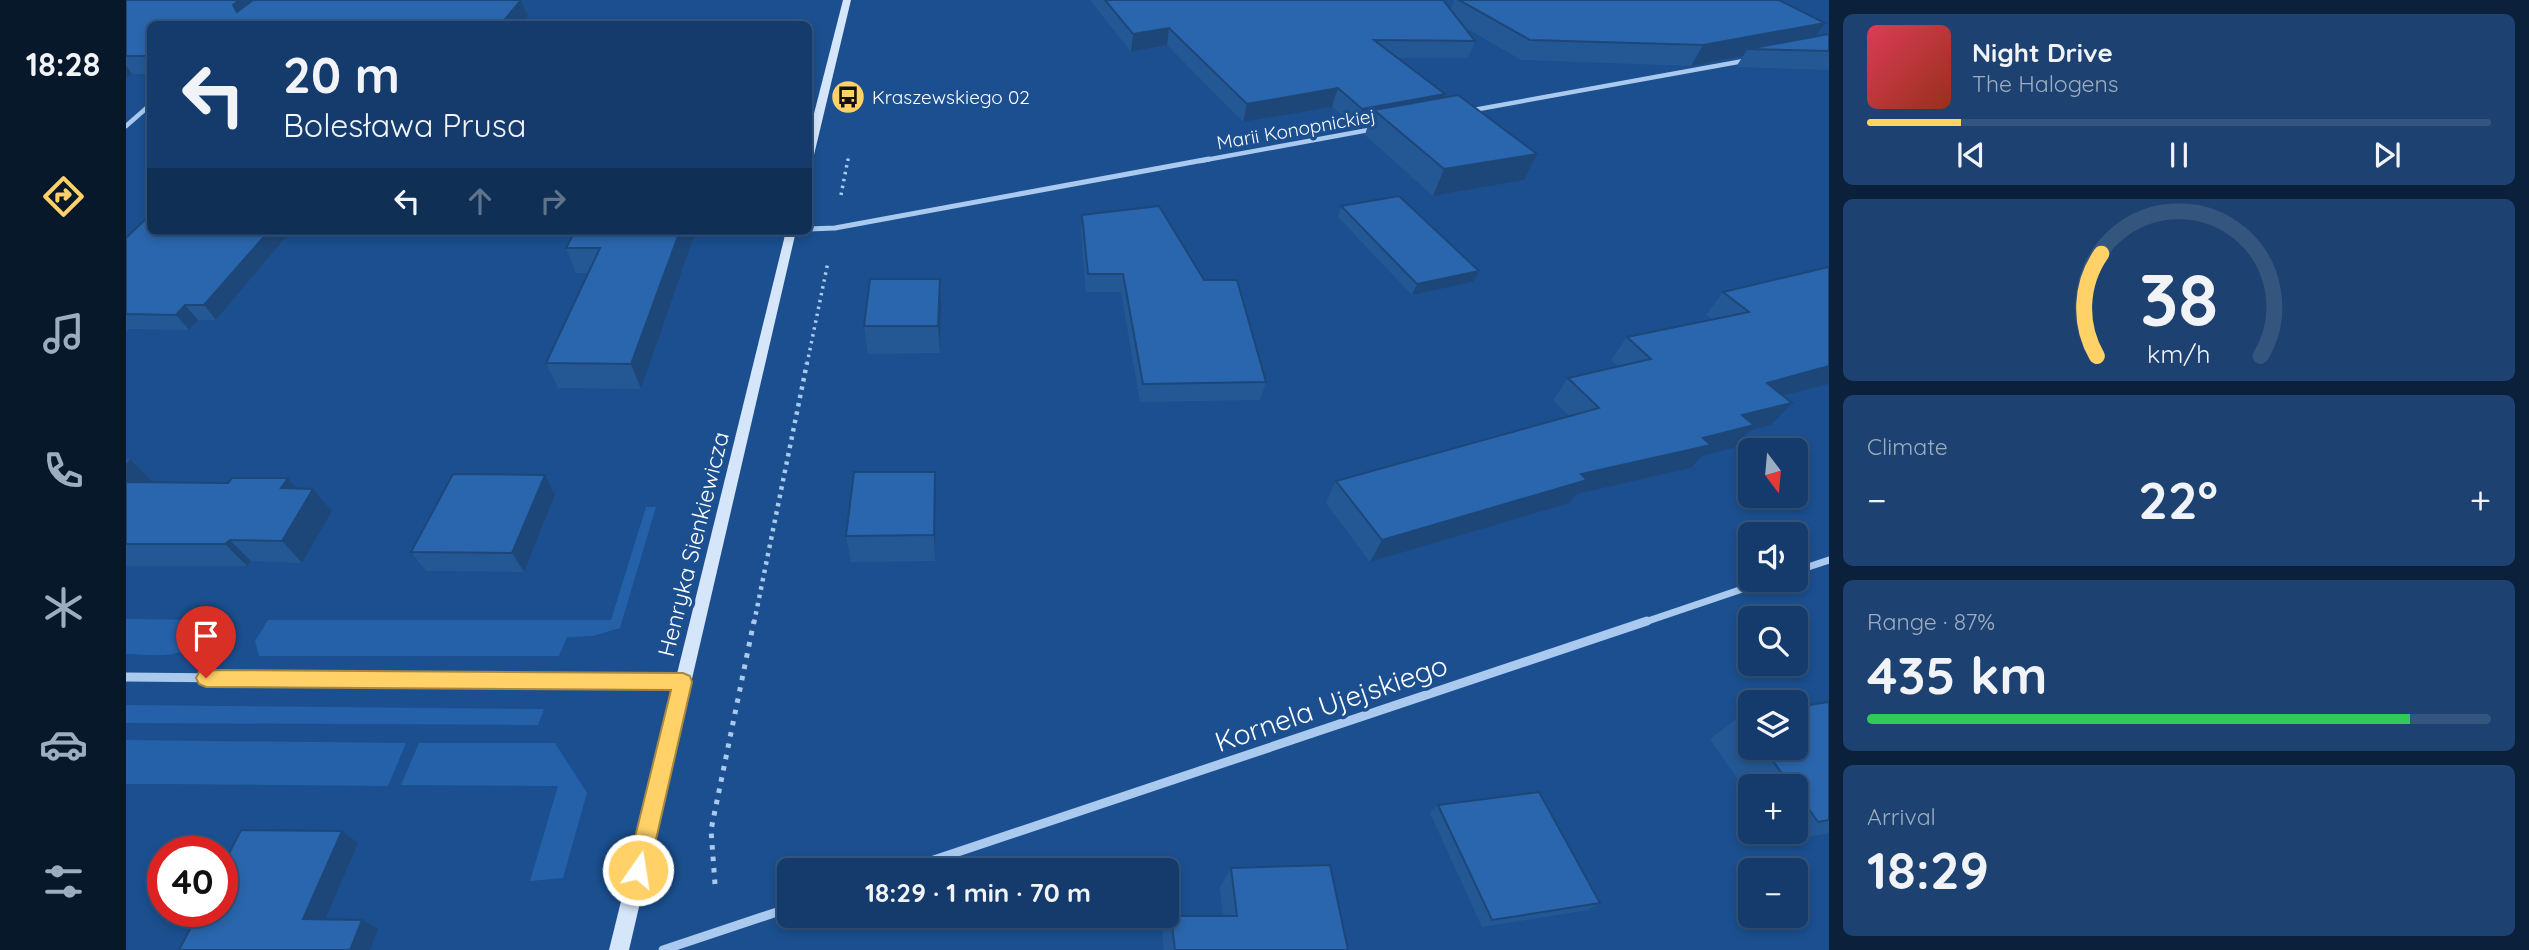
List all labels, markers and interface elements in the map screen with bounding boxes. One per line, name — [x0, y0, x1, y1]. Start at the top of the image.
text: Night Drive — [1972, 36, 2113, 69]
text: 18:28 — [26, 44, 100, 84]
text: 20 m — [283, 44, 400, 105]
icon: left — [168, 49, 259, 140]
text: The Halogens — [1972, 69, 2119, 98]
bus stop icon: Kraszewskiego 02 — [829, 78, 867, 116]
place label: Kraszewskiego 02 — [872, 85, 1030, 109]
street label: Marii Konopnickiej — [1215, 103, 1377, 155]
text: Bolesława Prusa — [283, 105, 526, 145]
icon: previous — [1952, 136, 1990, 174]
icon: pause — [2160, 136, 2198, 174]
icon: next — [2368, 136, 2406, 174]
icon: directions — [39, 172, 88, 221]
icon: left — [388, 182, 426, 220]
icon: ahead — [461, 182, 499, 220]
icon: right — [534, 182, 572, 220]
text: 38 — [2140, 253, 2219, 344]
icon: music — [39, 309, 88, 358]
text: km/h — [2147, 338, 2211, 369]
street label: Henryka Sienkiewicza — [651, 429, 735, 659]
text: Climate — [1867, 432, 1948, 461]
north arrow — [1738, 438, 1808, 508]
map controls — [1738, 438, 1808, 928]
icon: phone — [39, 446, 88, 495]
text: 22° — [2138, 467, 2218, 532]
text: − — [1867, 476, 1887, 524]
text: + — [2470, 476, 2491, 524]
button: sound — [1738, 522, 1808, 592]
icon: climate — [39, 583, 88, 632]
pin — [176, 606, 236, 678]
button: search — [1738, 606, 1808, 676]
text: Range · 87% — [1867, 607, 1995, 636]
icon: arrive — [187, 617, 225, 655]
text: 435 km — [1867, 642, 2048, 707]
street label: Kornela Ujejskiego — [1210, 647, 1452, 759]
button: layers — [1738, 690, 1808, 760]
icon: car — [39, 720, 88, 769]
button: + — [1738, 774, 1808, 844]
text: Arrival — [1867, 802, 1936, 831]
position arrow — [601, 833, 675, 907]
speed limit sign: 40 — [147, 836, 238, 927]
text: 18:29 — [1867, 837, 1989, 902]
icon: filters — [39, 857, 88, 906]
button: − — [1738, 858, 1808, 928]
text: 18:29 · 1 min · 70 m — [865, 876, 1091, 909]

